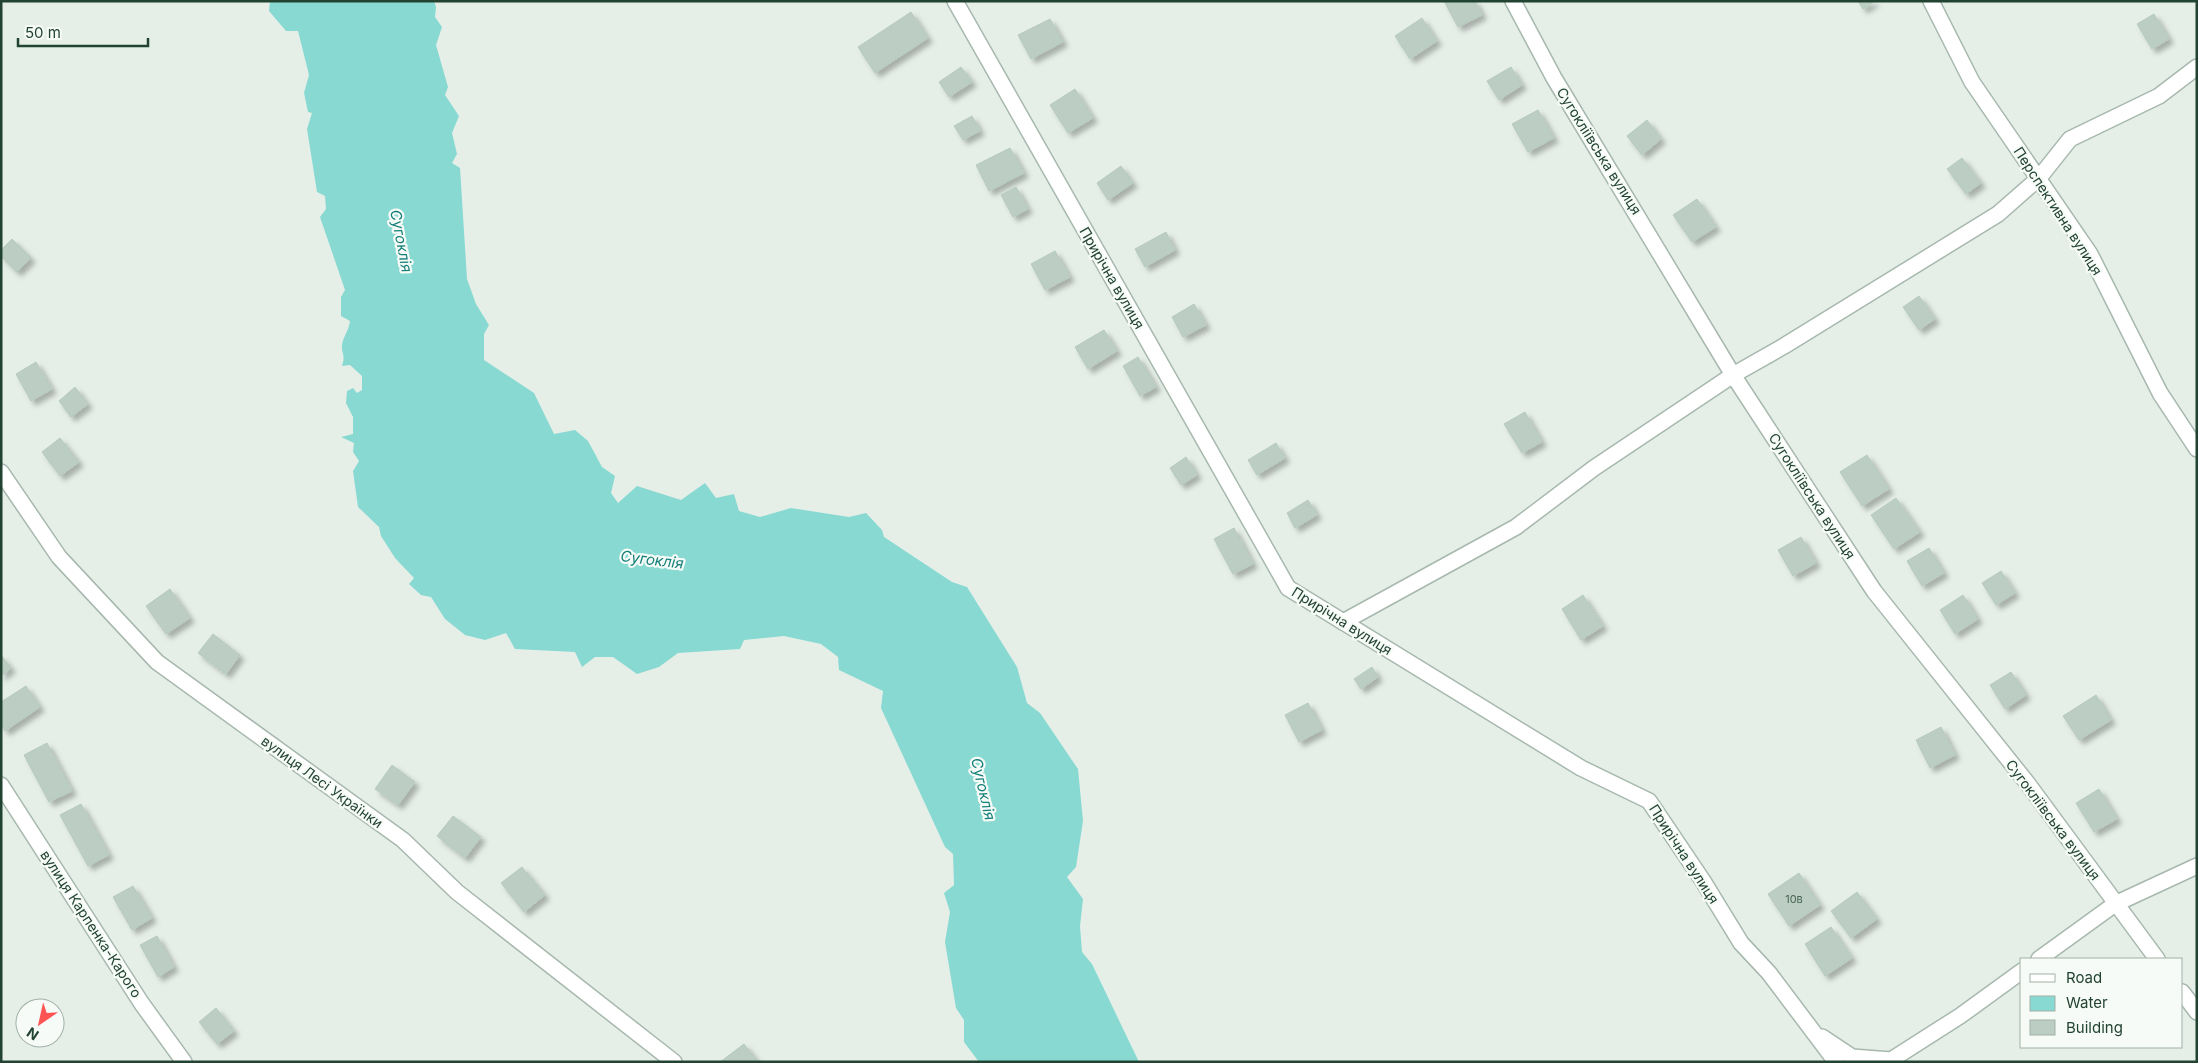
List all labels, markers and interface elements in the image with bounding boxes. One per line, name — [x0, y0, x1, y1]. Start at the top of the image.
scale bar — [18, 15, 148, 47]
text: 50 m — [25, 23, 61, 42]
street label: Сугокліївська вулиця — [1553, 84, 1645, 217]
street label: Перспективна вулиця — [2011, 143, 2106, 278]
water label: Сугоклія — [386, 208, 417, 274]
street label: Прирічна вулиця — [1076, 224, 1149, 332]
street label: Сугокліївська вулиця — [1765, 430, 1859, 562]
water label: Сугоклія — [619, 546, 685, 573]
street label: Прирічна вулиця — [1289, 583, 1396, 658]
street label: вулиця Лесі Українки — [258, 732, 386, 831]
water label: Сугоклія — [967, 756, 1000, 822]
street label: Сугокліївська вулиця — [2003, 756, 2104, 883]
street label: Прирічна вулиця — [1646, 801, 1723, 907]
street label: вулиця Карпенка-Карого — [37, 847, 146, 1001]
house number: 10в — [1785, 892, 1803, 906]
legend — [2020, 958, 2183, 1048]
text: Road — [2066, 968, 2102, 987]
text: Water — [2066, 993, 2108, 1012]
north arrow — [15, 998, 65, 1048]
text: Building — [2066, 1018, 2123, 1037]
text: N — [23, 1024, 42, 1044]

